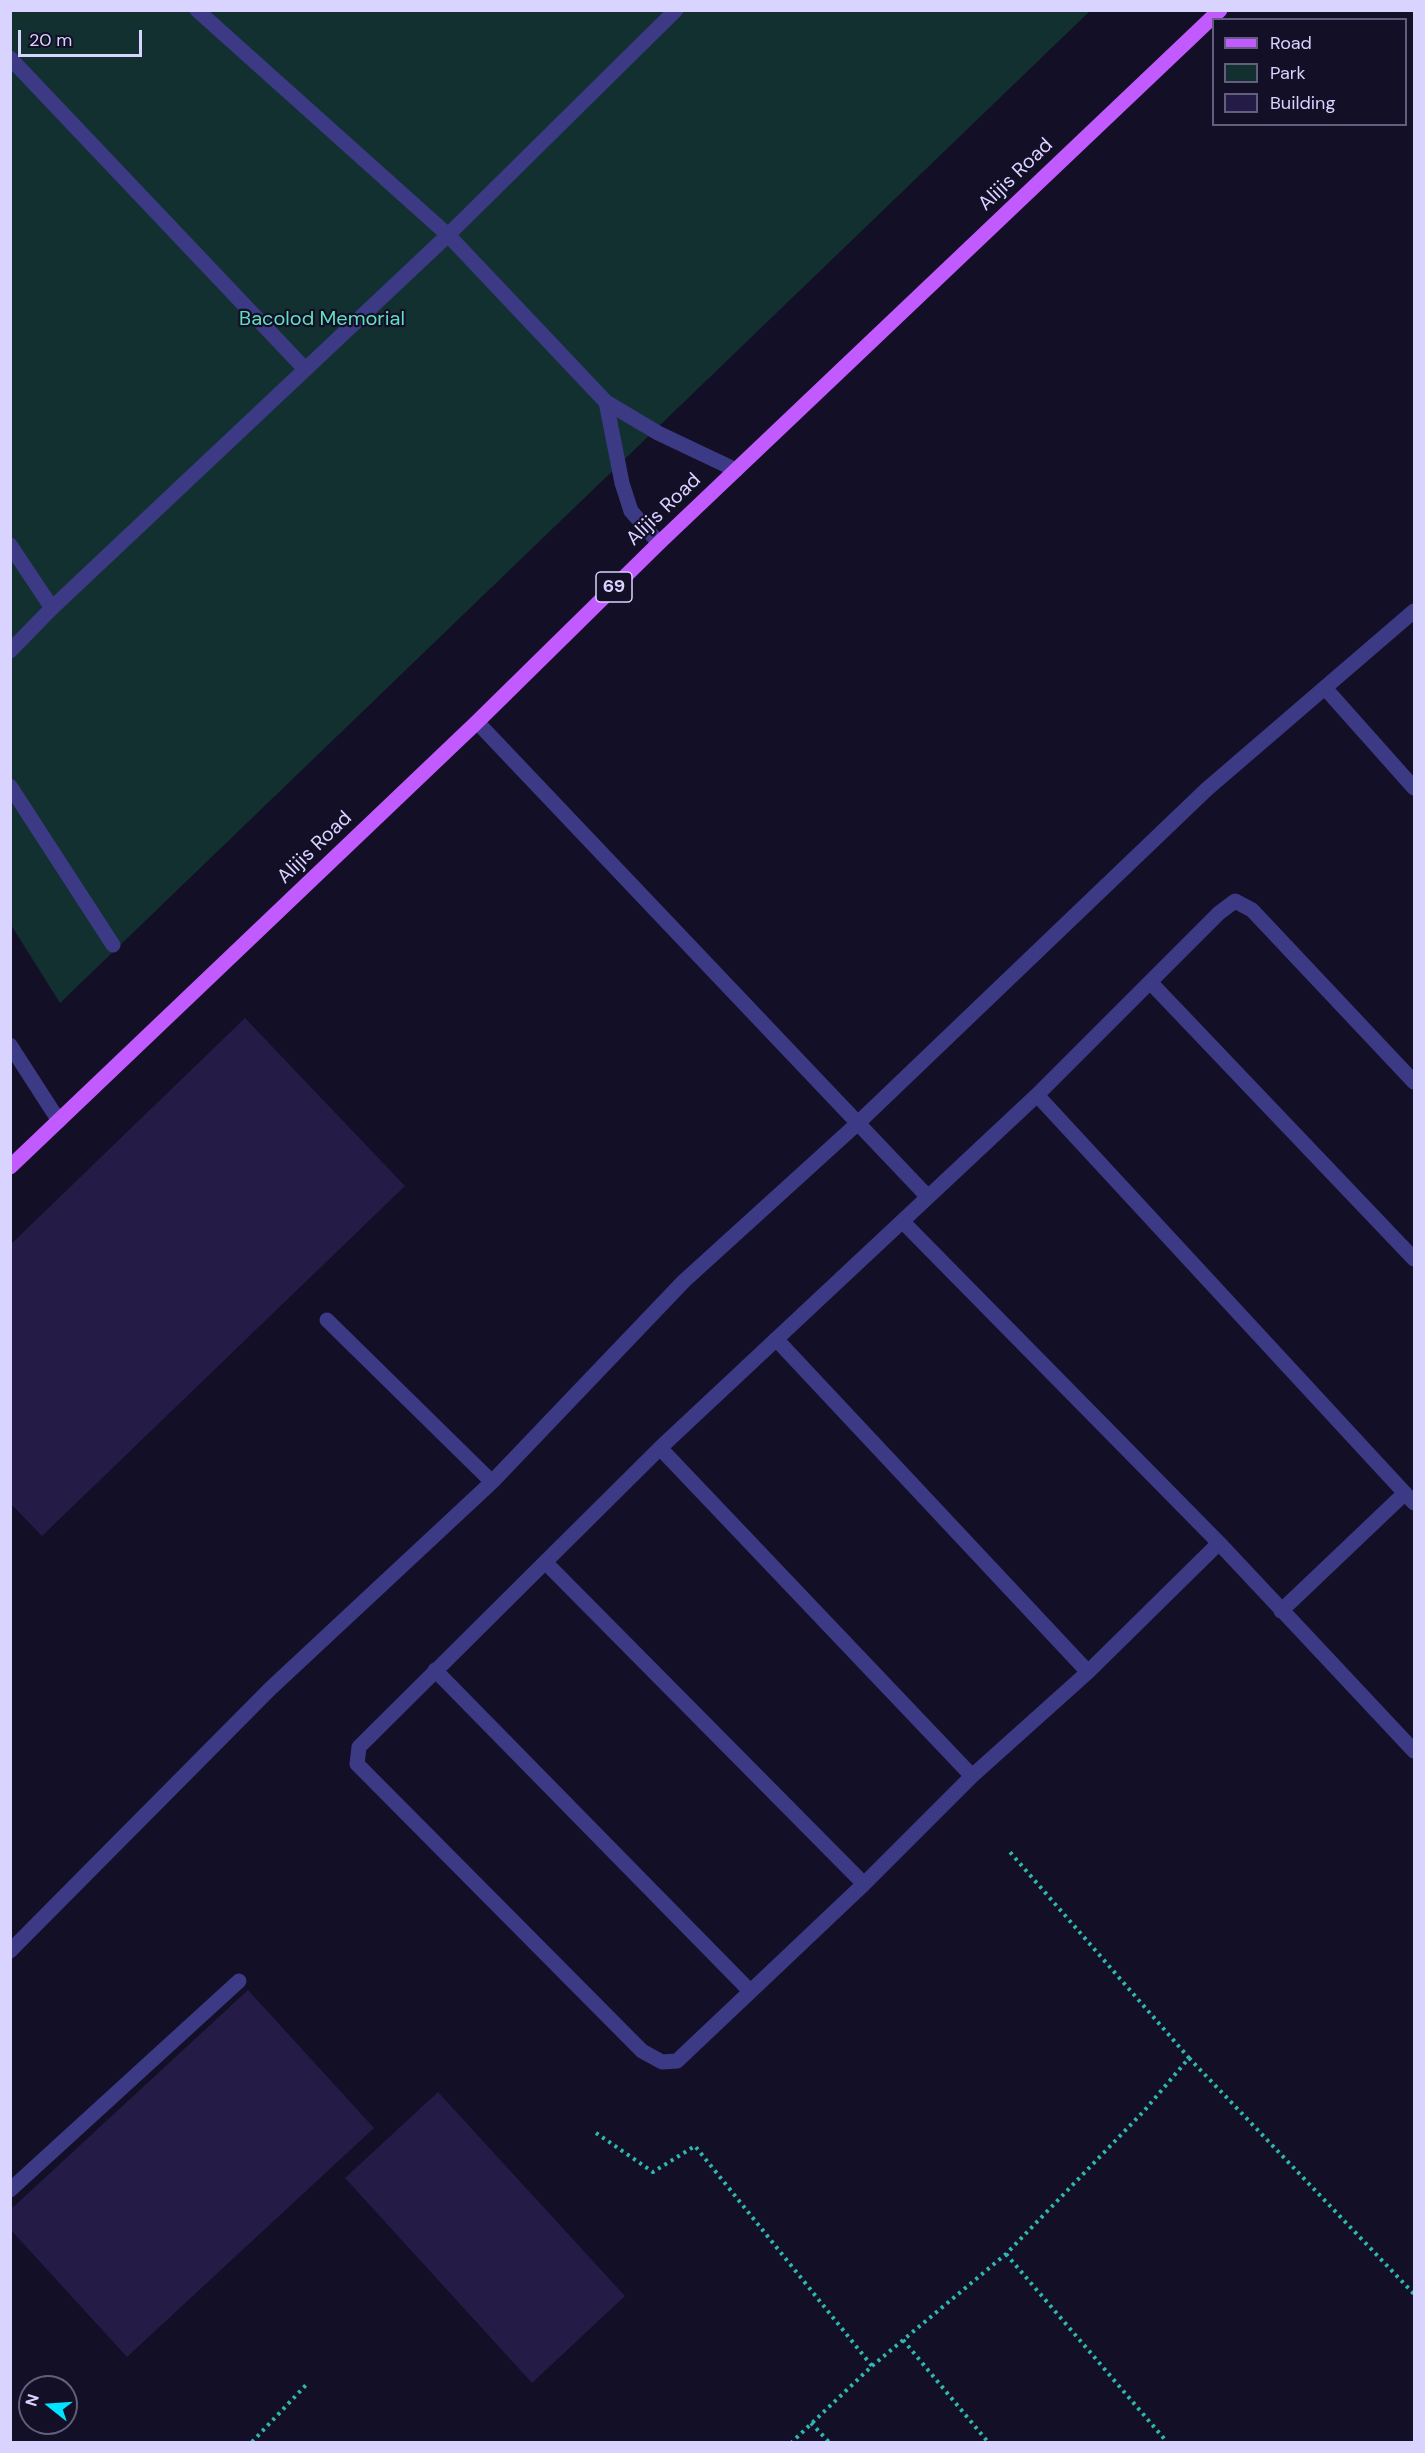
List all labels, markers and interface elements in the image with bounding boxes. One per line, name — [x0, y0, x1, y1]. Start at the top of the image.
scale bar — [21, 18, 146, 56]
legend — [1212, 18, 1407, 126]
text: 20 m — [29, 28, 72, 52]
text: Road — [1270, 31, 1312, 55]
text: Park — [1270, 61, 1306, 85]
text: Building — [1270, 91, 1335, 115]
street label: Alijis Road — [974, 134, 1058, 216]
park label: Bacolod Memorial — [239, 308, 405, 332]
street label: Alijis Road — [622, 469, 706, 551]
road number: 69 — [596, 572, 632, 602]
street label: Alijis Road — [273, 807, 357, 889]
north arrow — [18, 2375, 78, 2435]
text: N — [20, 2392, 44, 2409]

